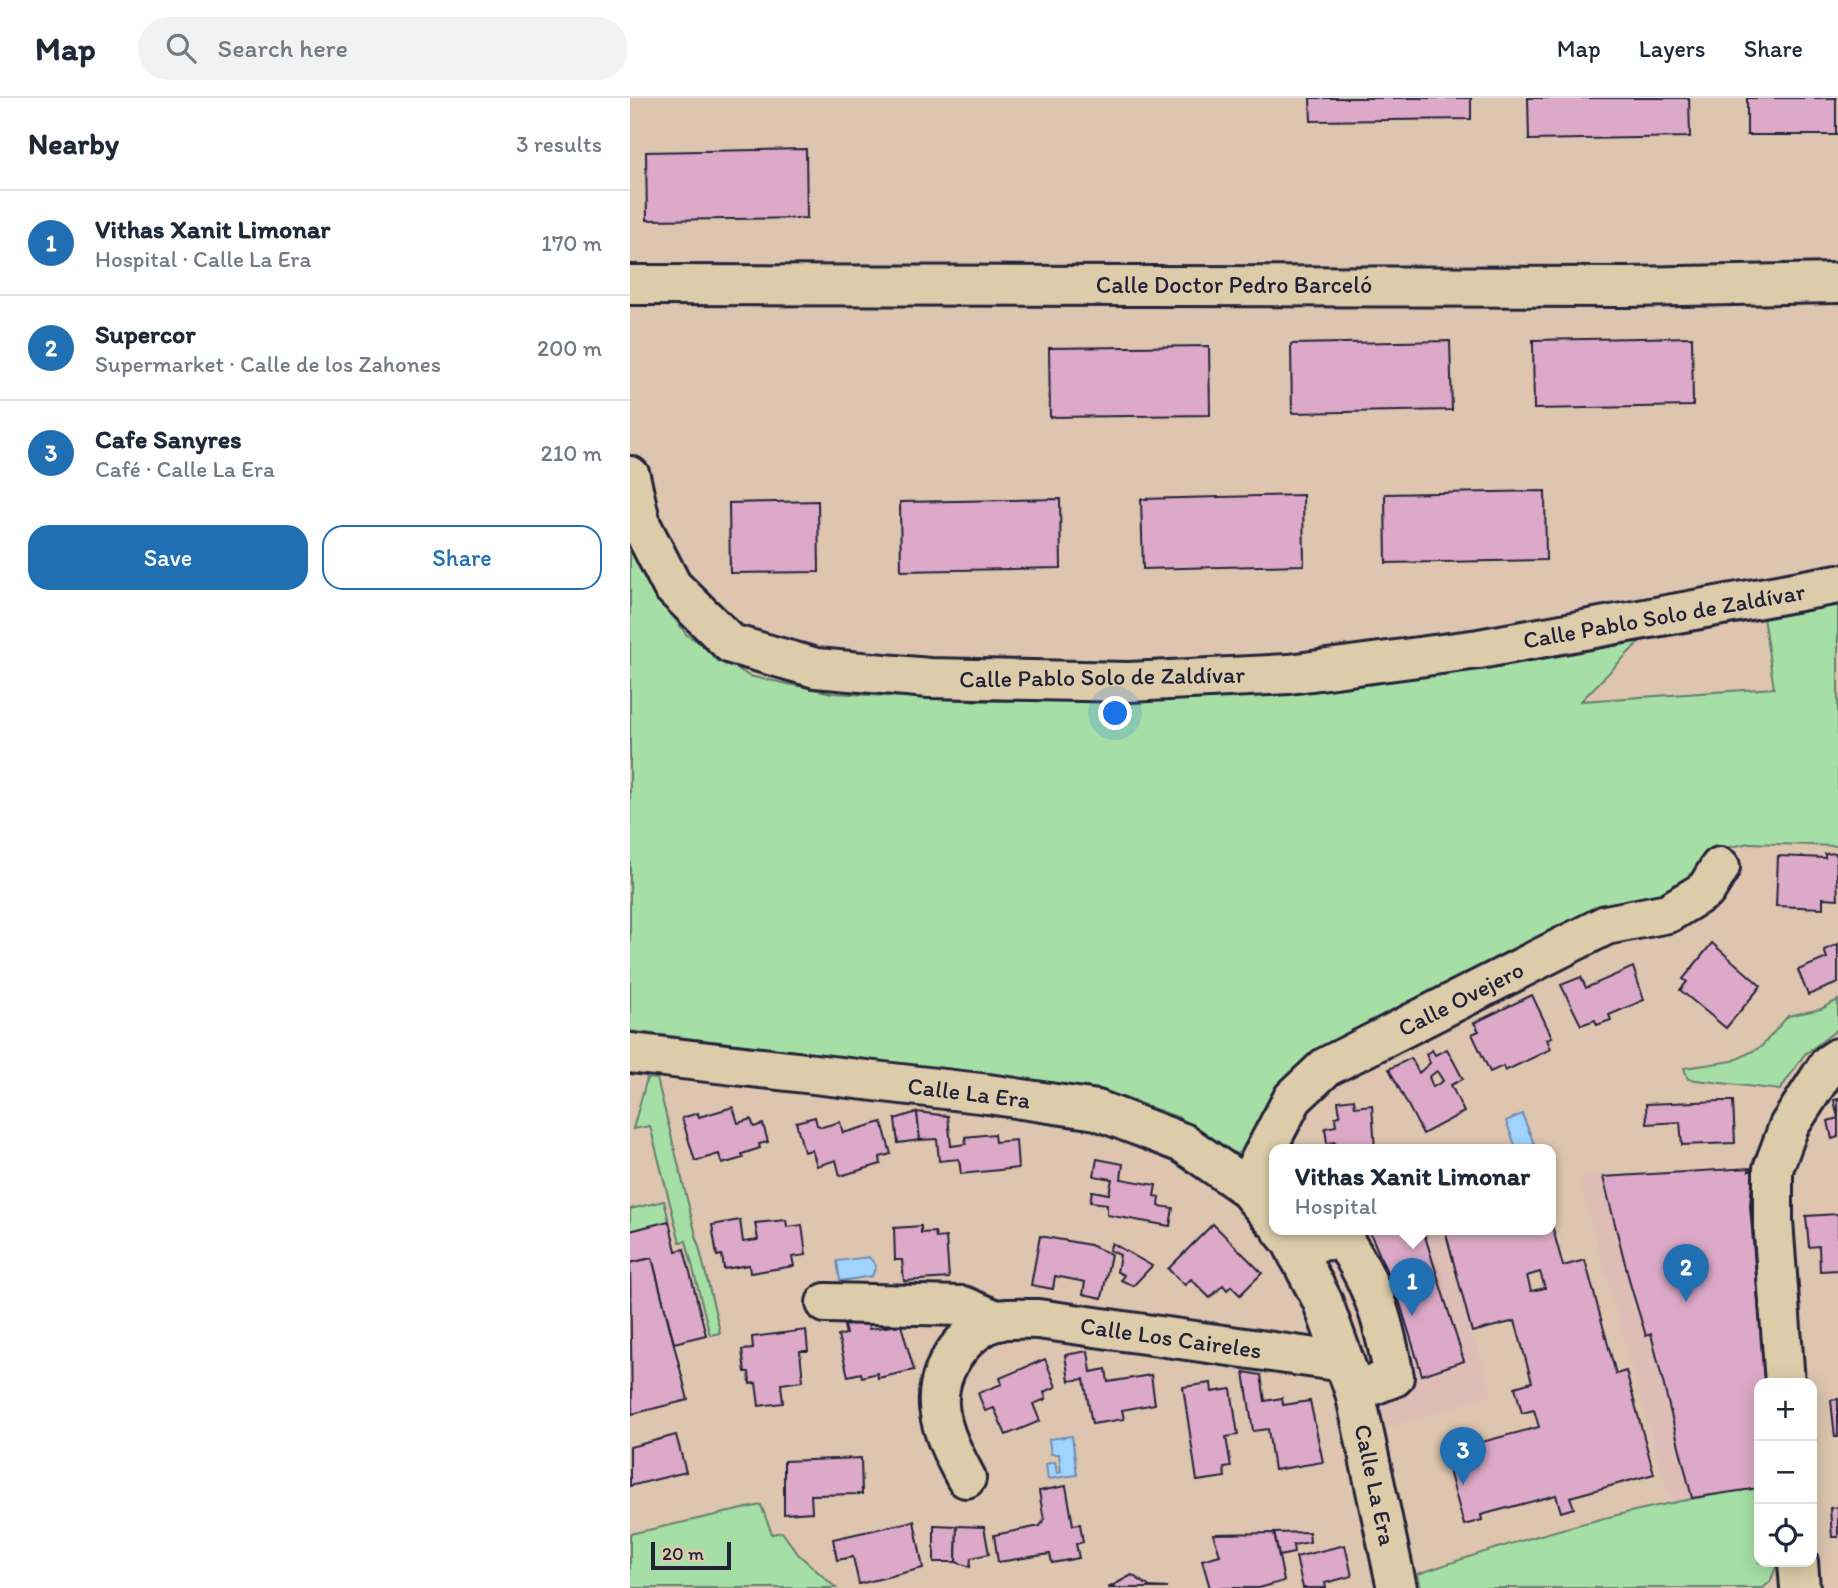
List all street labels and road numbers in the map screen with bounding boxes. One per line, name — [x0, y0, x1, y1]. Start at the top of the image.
street label: Calle Doctor Pedro Barceló — [1096, 270, 1372, 299]
street label: Calle Pablo Solo de Zaldívar — [1521, 576, 1808, 655]
street label: Calle Pablo Solo de Zaldívar — [959, 660, 1246, 693]
street label: Calle Ovejero — [1393, 955, 1528, 1043]
street label: Calle La Era — [906, 1071, 1033, 1114]
street label: Calle Los Caireles — [1078, 1310, 1264, 1365]
street label: Calle La Era — [1348, 1421, 1403, 1549]

